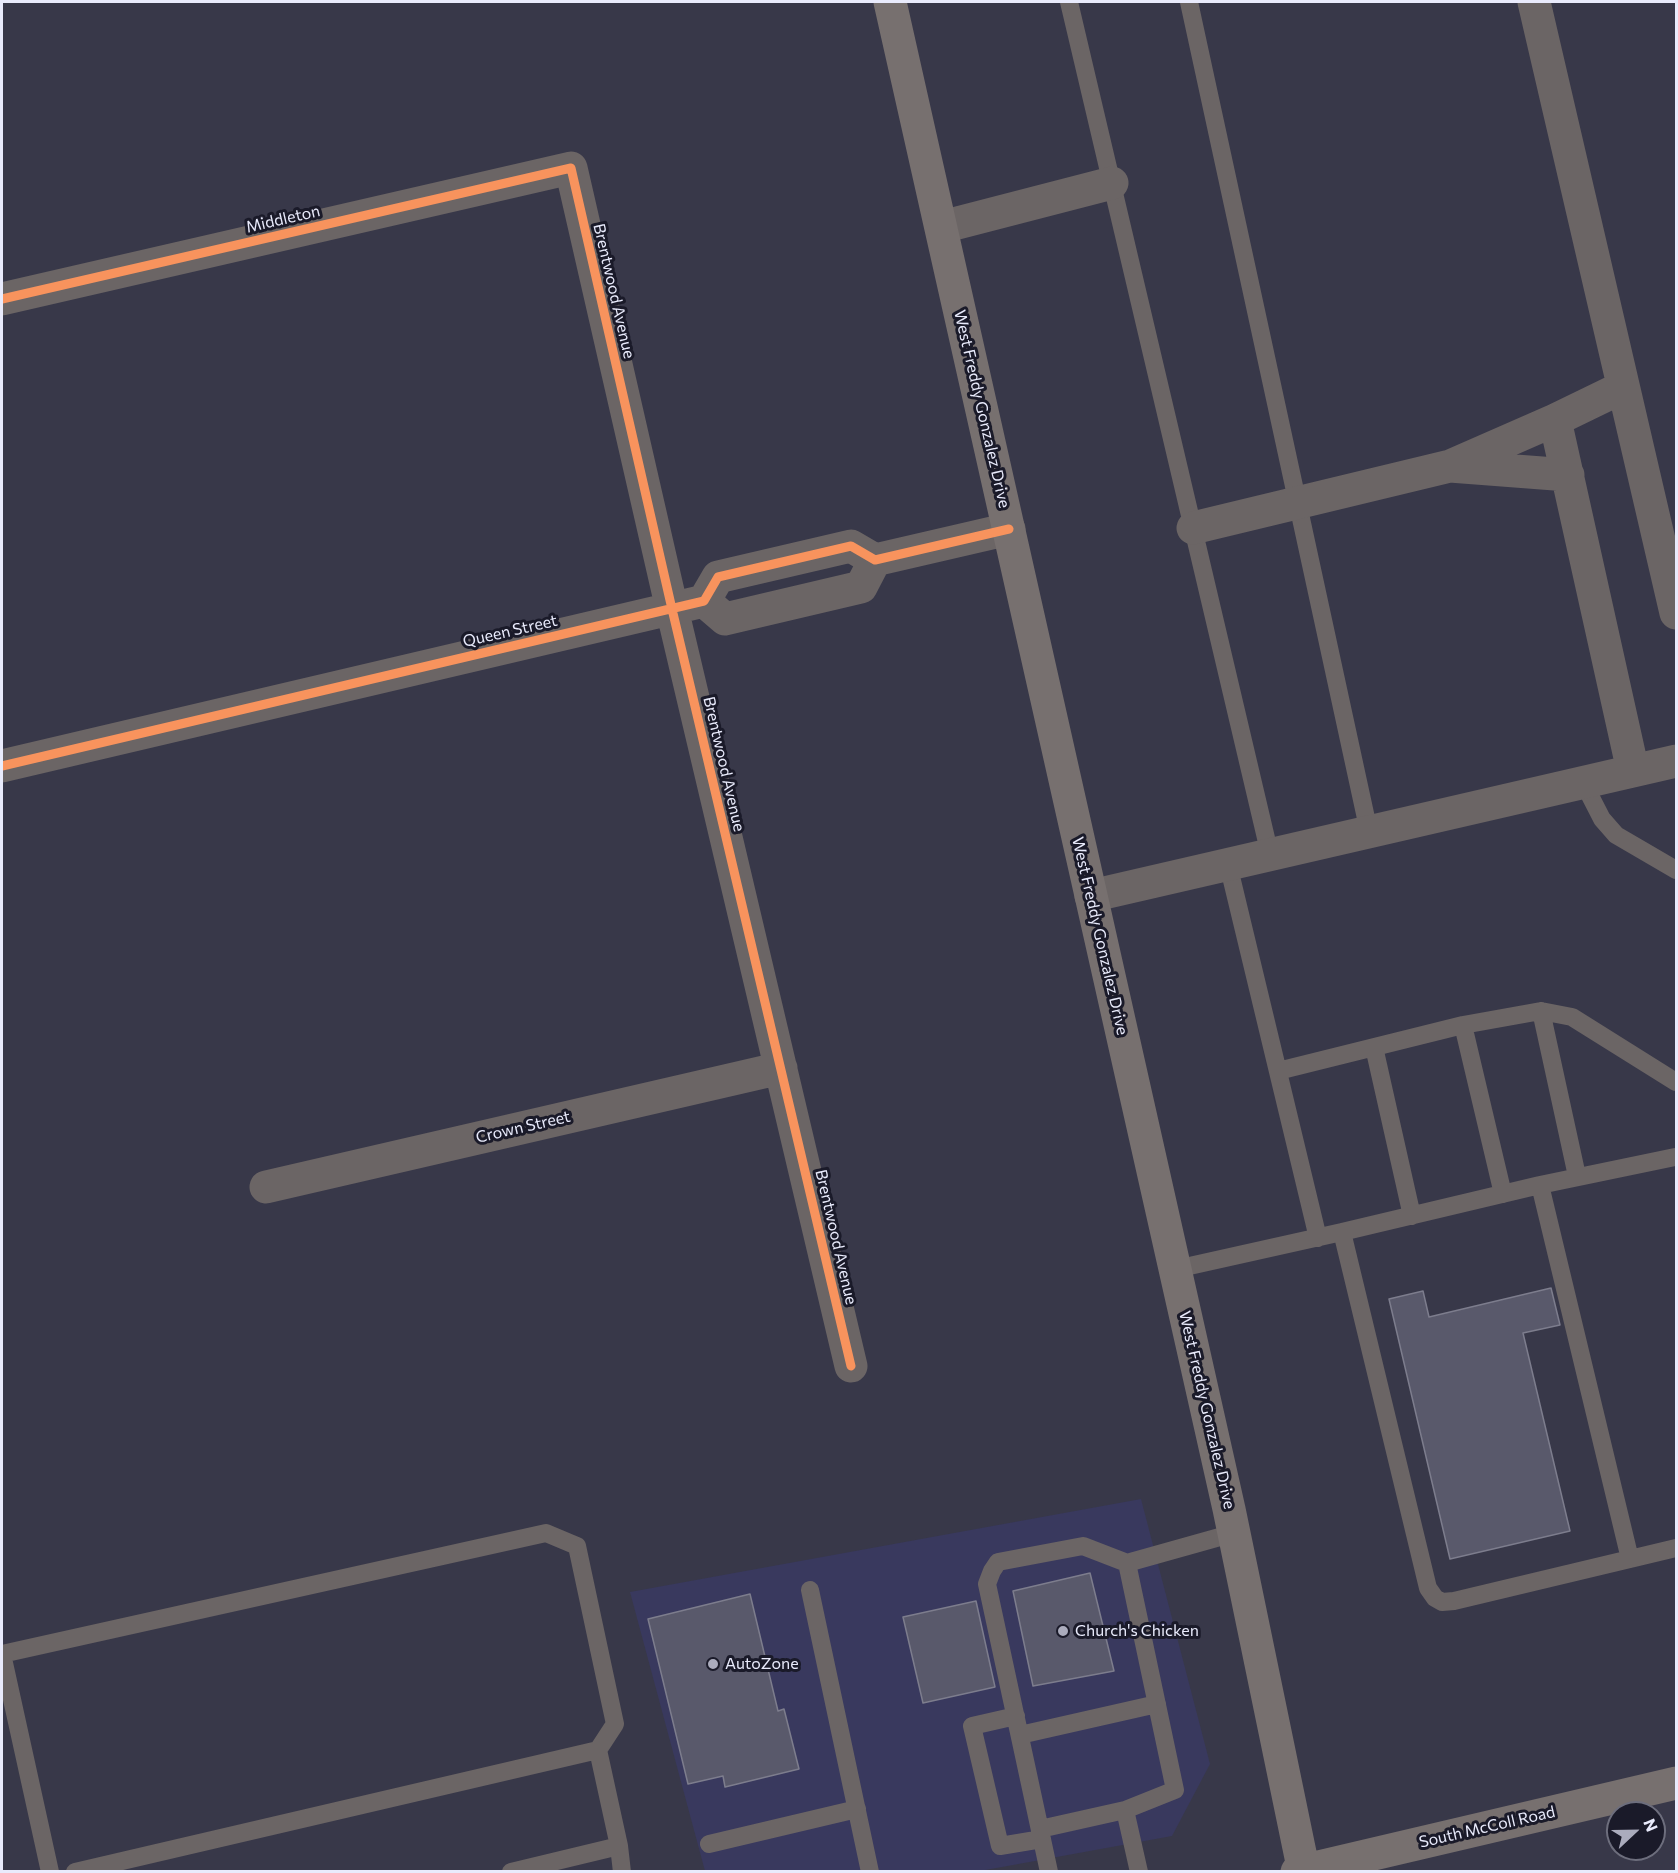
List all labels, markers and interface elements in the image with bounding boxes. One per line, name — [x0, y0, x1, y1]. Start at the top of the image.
street label: Middleton — [244, 201, 322, 237]
street label: Brentwood Avenue — [589, 222, 639, 360]
street label: West Freddy Gonzalez Drive — [950, 308, 1014, 510]
street label: Queen Street — [461, 611, 559, 651]
street label: Brentwood Avenue — [699, 695, 749, 833]
street label: West Freddy Gonzalez Drive — [1068, 835, 1132, 1037]
street label: Crown Street — [474, 1107, 572, 1147]
street label: Brentwood Avenue — [811, 1168, 861, 1306]
street label: West Freddy Gonzalez Drive — [1175, 1309, 1239, 1511]
place label: Church's Chicken — [1075, 1621, 1199, 1641]
marker: Church's Chicken — [1056, 1624, 1070, 1638]
place label: AutoZone — [725, 1654, 799, 1674]
marker: AutoZone — [706, 1657, 720, 1671]
north arrow — [1606, 1801, 1666, 1861]
street label: South McColl Road — [1417, 1802, 1557, 1852]
text: N — [1640, 1816, 1662, 1834]

